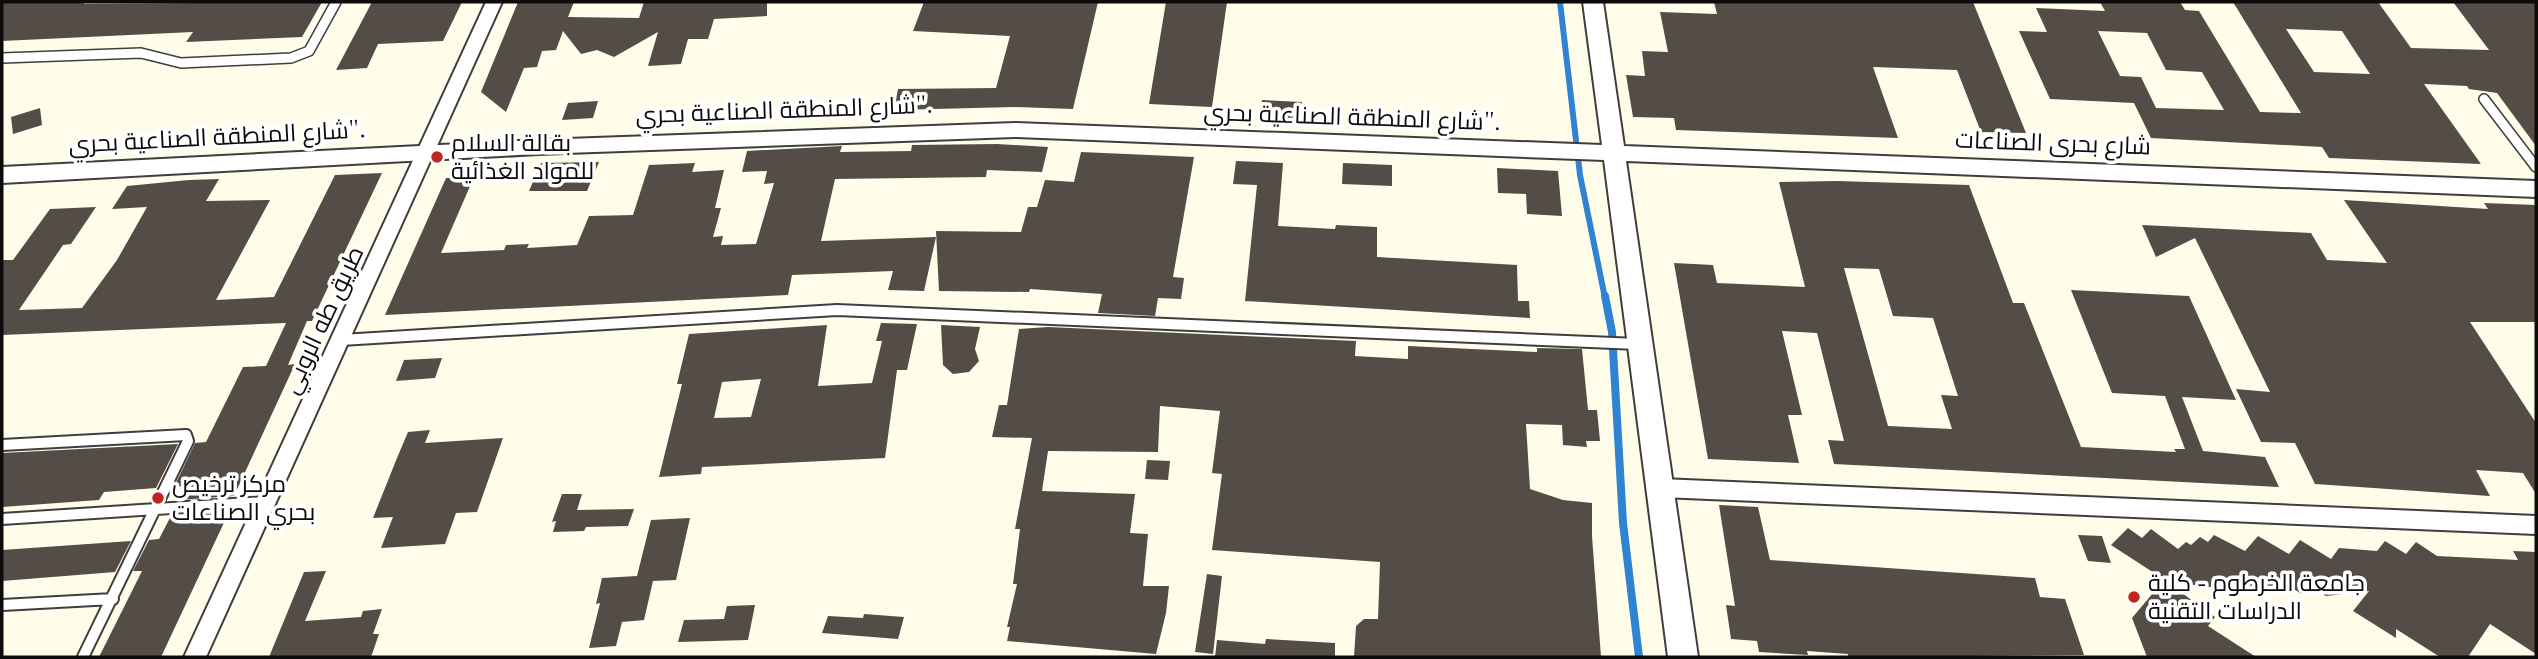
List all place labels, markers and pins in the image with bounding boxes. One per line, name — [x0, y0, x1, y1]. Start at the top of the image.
place label: بقالة السلام للمواد الغذائية — [451, 126, 594, 190]
marker: بقالة السلام للمواد الغذائية — [429, 149, 445, 165]
place label: مركز ترخيص بحري الصناعات — [172, 467, 316, 531]
marker: مركز ترخيص بحري الصناعات — [150, 490, 166, 506]
place label: جامعة الخرطوم - كلية الدراسات التقنية — [2148, 566, 2365, 630]
marker: جامعة الخرطوم - كلية الدراسات التقنية — [2126, 589, 2142, 605]

